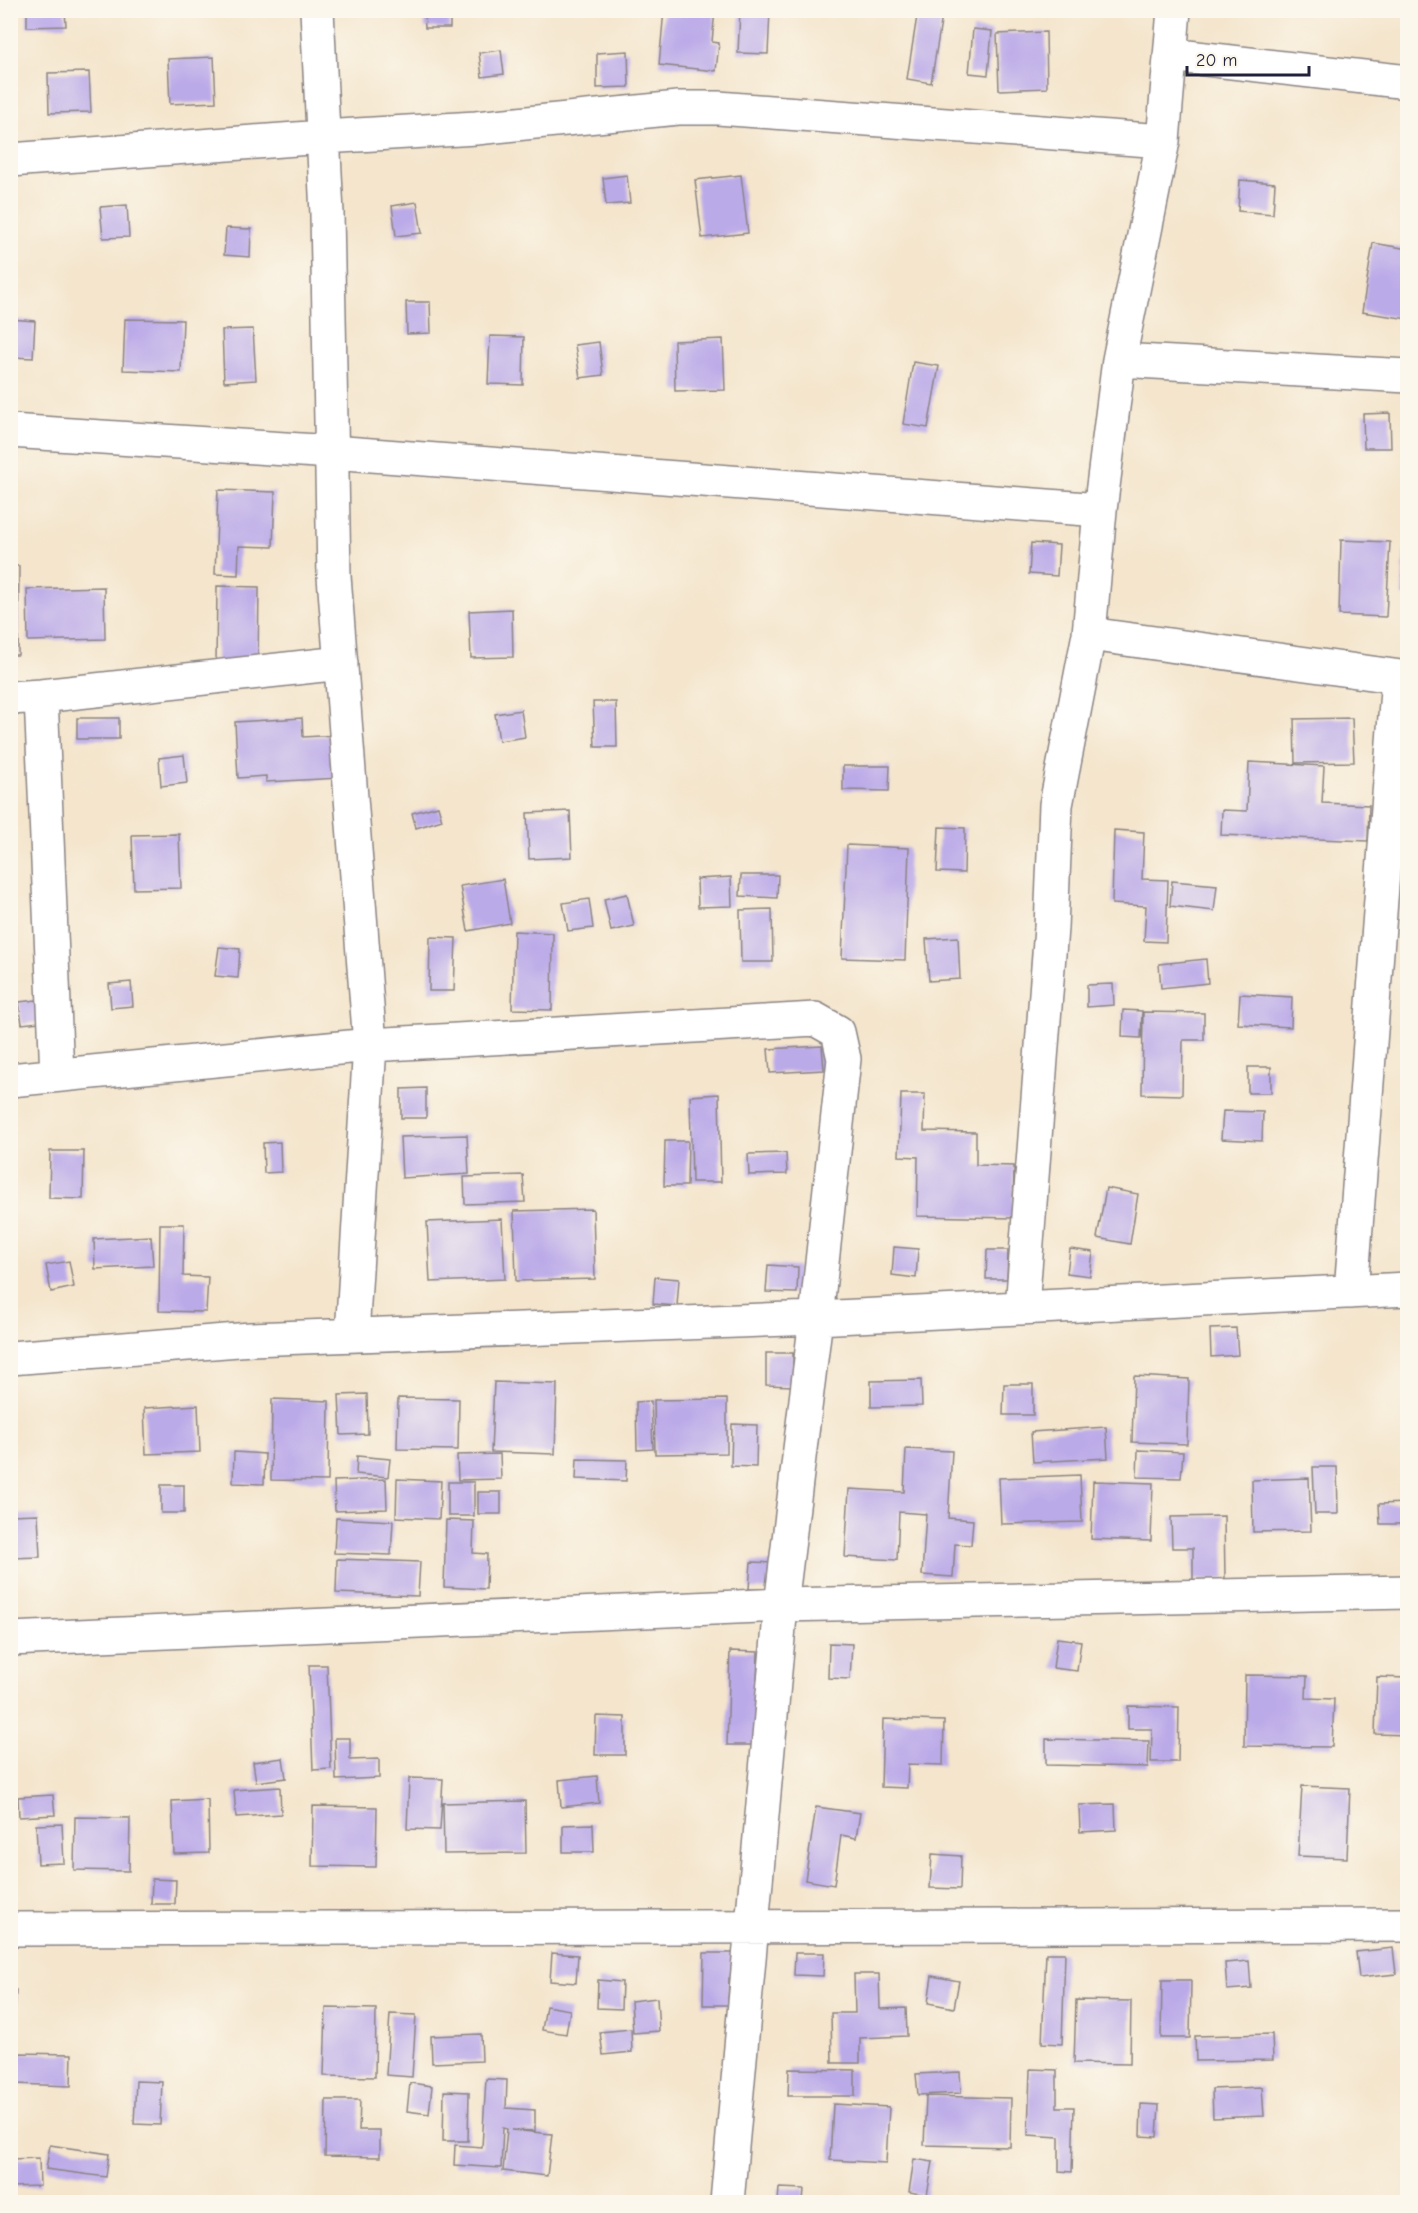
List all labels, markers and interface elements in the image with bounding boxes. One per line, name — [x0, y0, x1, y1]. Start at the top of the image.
scale bar — [1187, 39, 1308, 77]
text: 20 m — [1196, 50, 1237, 71]

